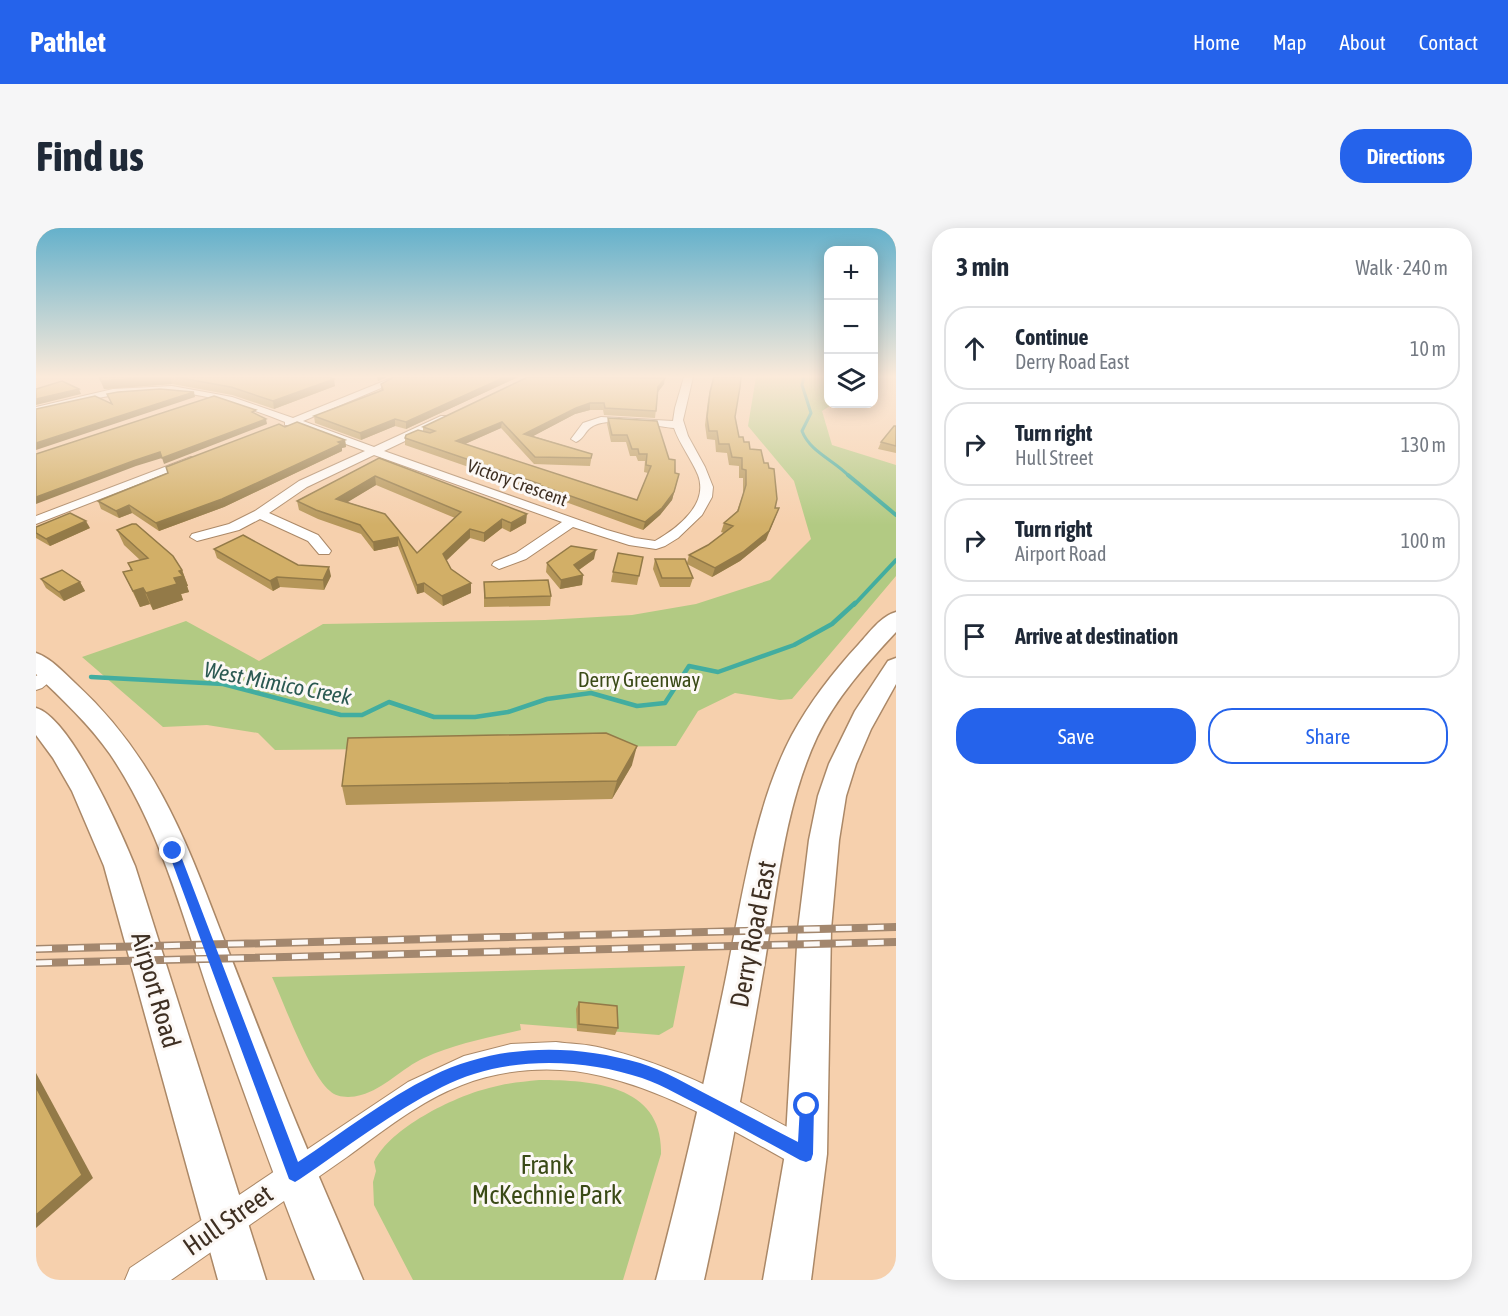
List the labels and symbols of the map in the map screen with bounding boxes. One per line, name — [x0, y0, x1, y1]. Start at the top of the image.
street label: Victory Crescent — [464, 455, 570, 510]
water label: West Mimico Creek — [202, 656, 354, 710]
park label: Derry Greenway — [578, 667, 701, 691]
route end — [159, 837, 185, 863]
street label: Derry Road East — [724, 858, 782, 1010]
street label: Airport Road — [125, 929, 187, 1051]
route start — [793, 1092, 819, 1118]
park label: Frank McKechnie Park — [472, 1150, 622, 1210]
street label: Hull Street — [178, 1178, 278, 1262]

